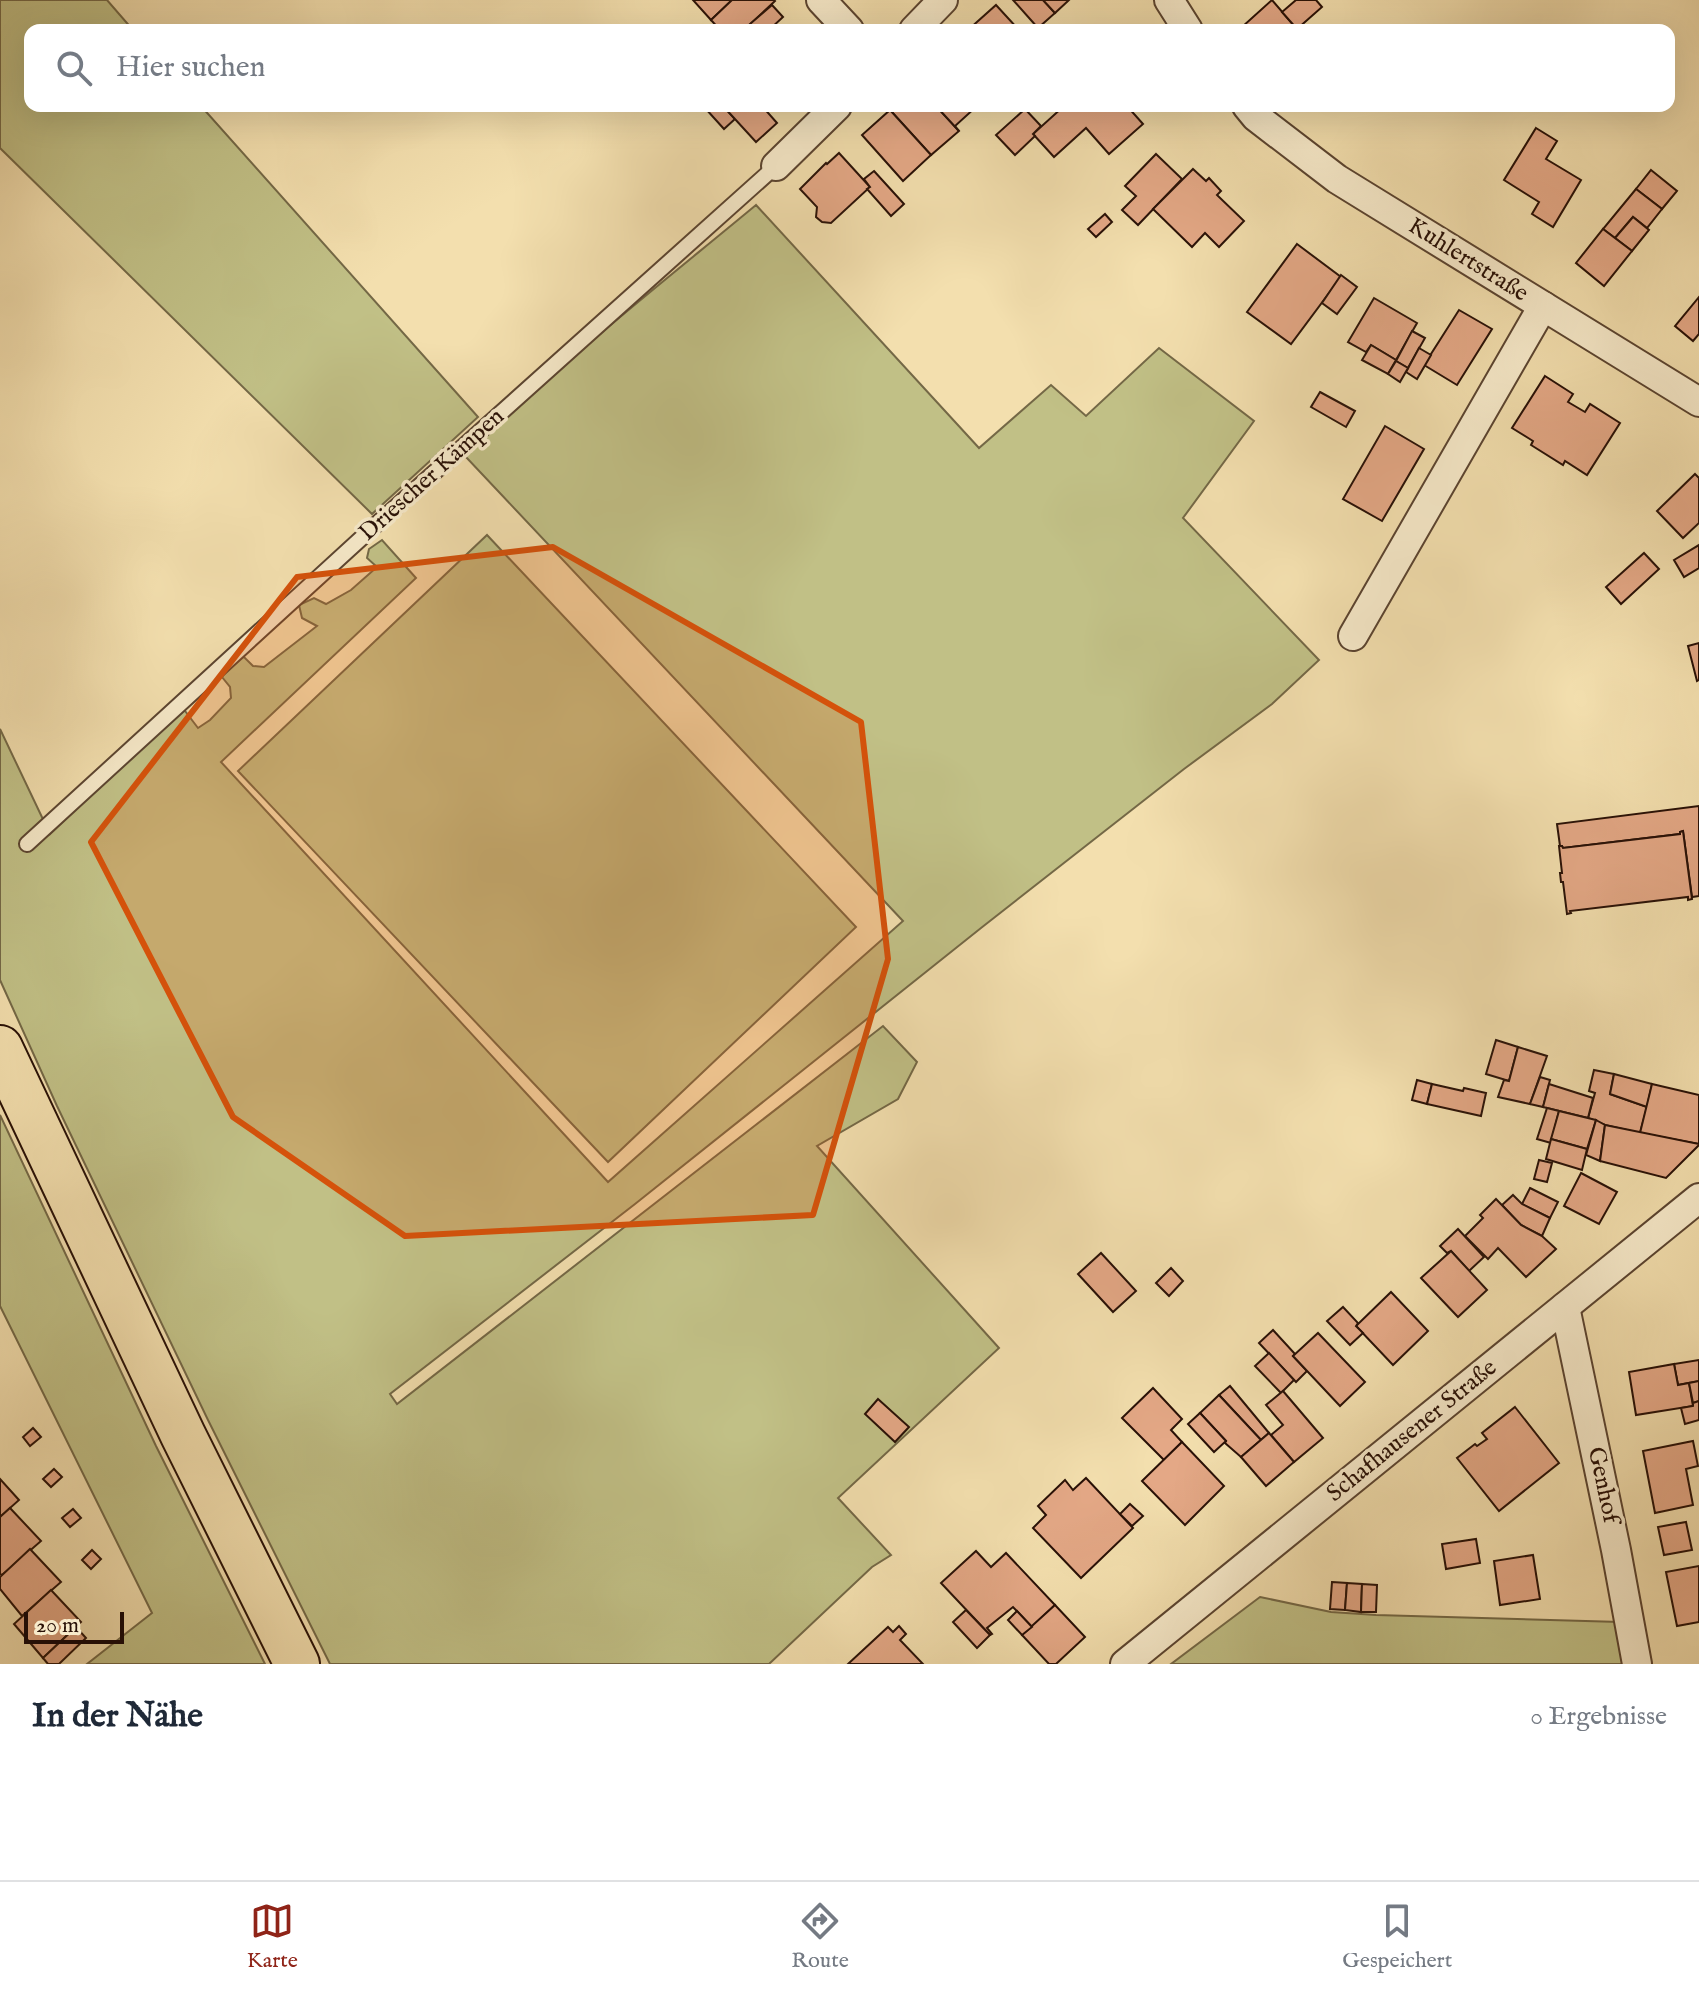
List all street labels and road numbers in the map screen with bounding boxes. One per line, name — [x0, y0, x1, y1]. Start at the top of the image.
street label: Kuhlertstraße — [1402, 211, 1534, 309]
street label: Driescher Kämpen — [353, 401, 511, 548]
street label: Schafhausener Straße — [1320, 1353, 1504, 1509]
street label: Genhof — [1580, 1444, 1627, 1530]

